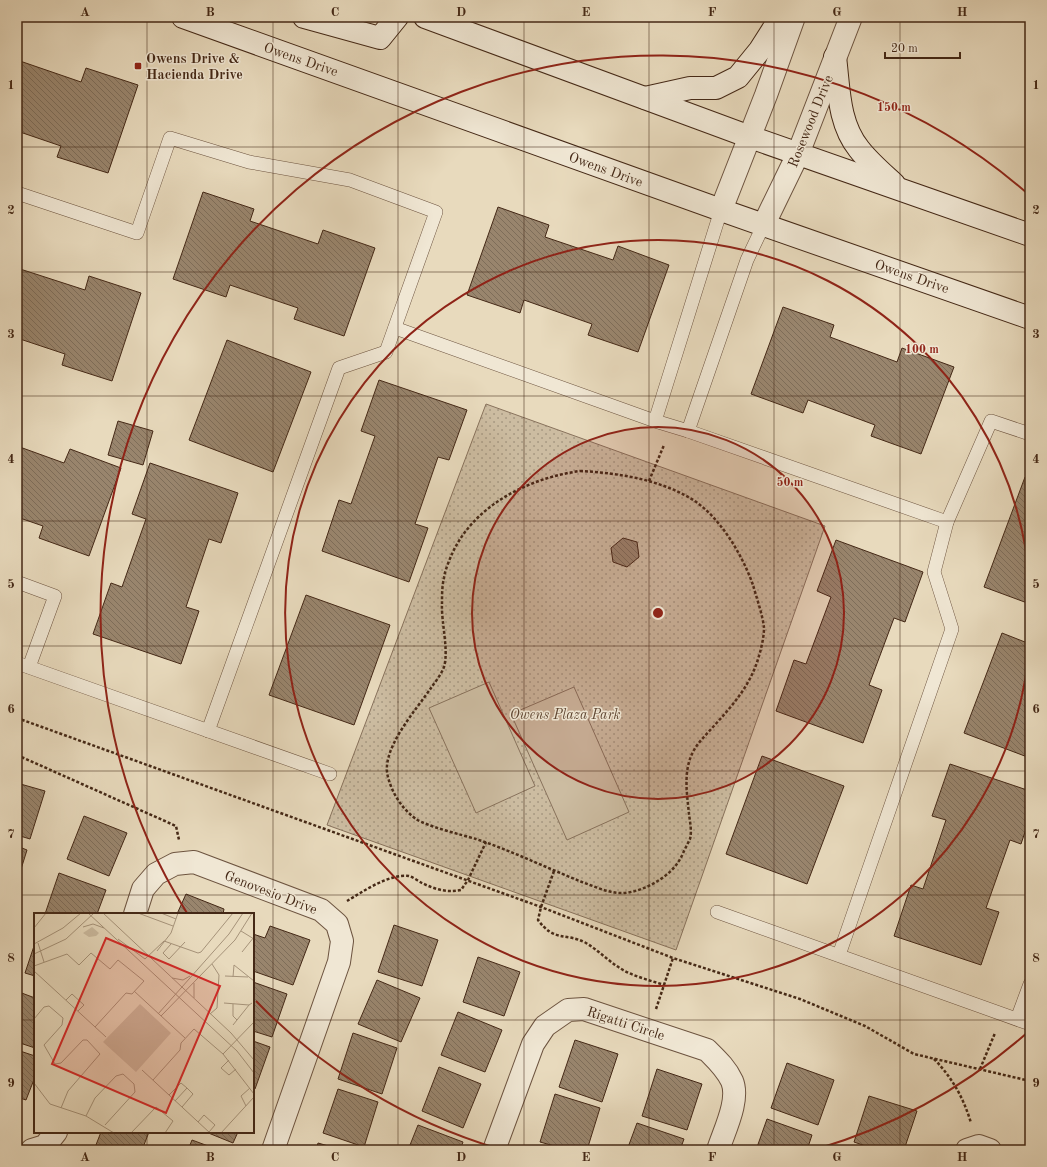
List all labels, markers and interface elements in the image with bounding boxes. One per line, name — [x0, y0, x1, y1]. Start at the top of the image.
text: A — [80, 6, 90, 19]
text: B — [205, 6, 215, 19]
text: C — [331, 6, 339, 19]
text: D — [456, 6, 466, 19]
text: E — [582, 6, 591, 19]
text: F — [708, 6, 717, 19]
text: G — [832, 6, 842, 19]
text: H — [957, 6, 968, 19]
scale bar — [885, 34, 960, 60]
street label: Owens Drive — [262, 41, 340, 79]
text: 20 m — [891, 43, 918, 55]
place label: Owens Drive & Hacienda Drive — [146, 52, 243, 82]
marker: Owens Drive & Hacienda Drive — [133, 61, 143, 71]
street label: Rosewood Drive — [786, 73, 836, 170]
text: 1 — [7, 79, 15, 92]
text: 1 — [1032, 79, 1040, 92]
text: 150 m — [877, 101, 911, 114]
street label: Owens Drive — [567, 150, 645, 190]
text: 2 — [7, 204, 15, 217]
text: 2 — [1032, 204, 1040, 217]
street label: Owens Drive — [873, 258, 951, 296]
text: 3 — [7, 328, 15, 341]
text: 3 — [1032, 328, 1040, 341]
text: 100 m — [905, 344, 939, 356]
text: 4 — [7, 453, 15, 466]
text: 4 — [1032, 453, 1040, 466]
text: 50 m — [777, 476, 804, 489]
text: 5 — [7, 578, 15, 591]
text: 5 — [1032, 578, 1040, 591]
centre of rings — [651, 606, 665, 620]
text: 6 — [7, 703, 15, 716]
text: 6 — [1032, 703, 1040, 716]
park label: Owens Plaza Park — [510, 708, 621, 722]
text: 7 — [7, 828, 15, 841]
text: 7 — [1032, 828, 1040, 841]
street label: Genovesio Drive — [222, 869, 319, 917]
inset map — [34, 913, 254, 1133]
text: 8 — [7, 952, 15, 965]
text: 8 — [1032, 952, 1040, 965]
street label: Rigatti Circle — [585, 1005, 666, 1043]
text: 9 — [7, 1077, 15, 1090]
text: 9 — [1032, 1077, 1040, 1090]
text: A — [80, 1151, 90, 1164]
text: B — [205, 1151, 215, 1164]
text: C — [331, 1151, 339, 1164]
text: D — [456, 1151, 466, 1164]
text: E — [582, 1151, 591, 1164]
text: F — [708, 1151, 717, 1164]
text: G — [832, 1151, 842, 1164]
text: H — [957, 1151, 968, 1164]

